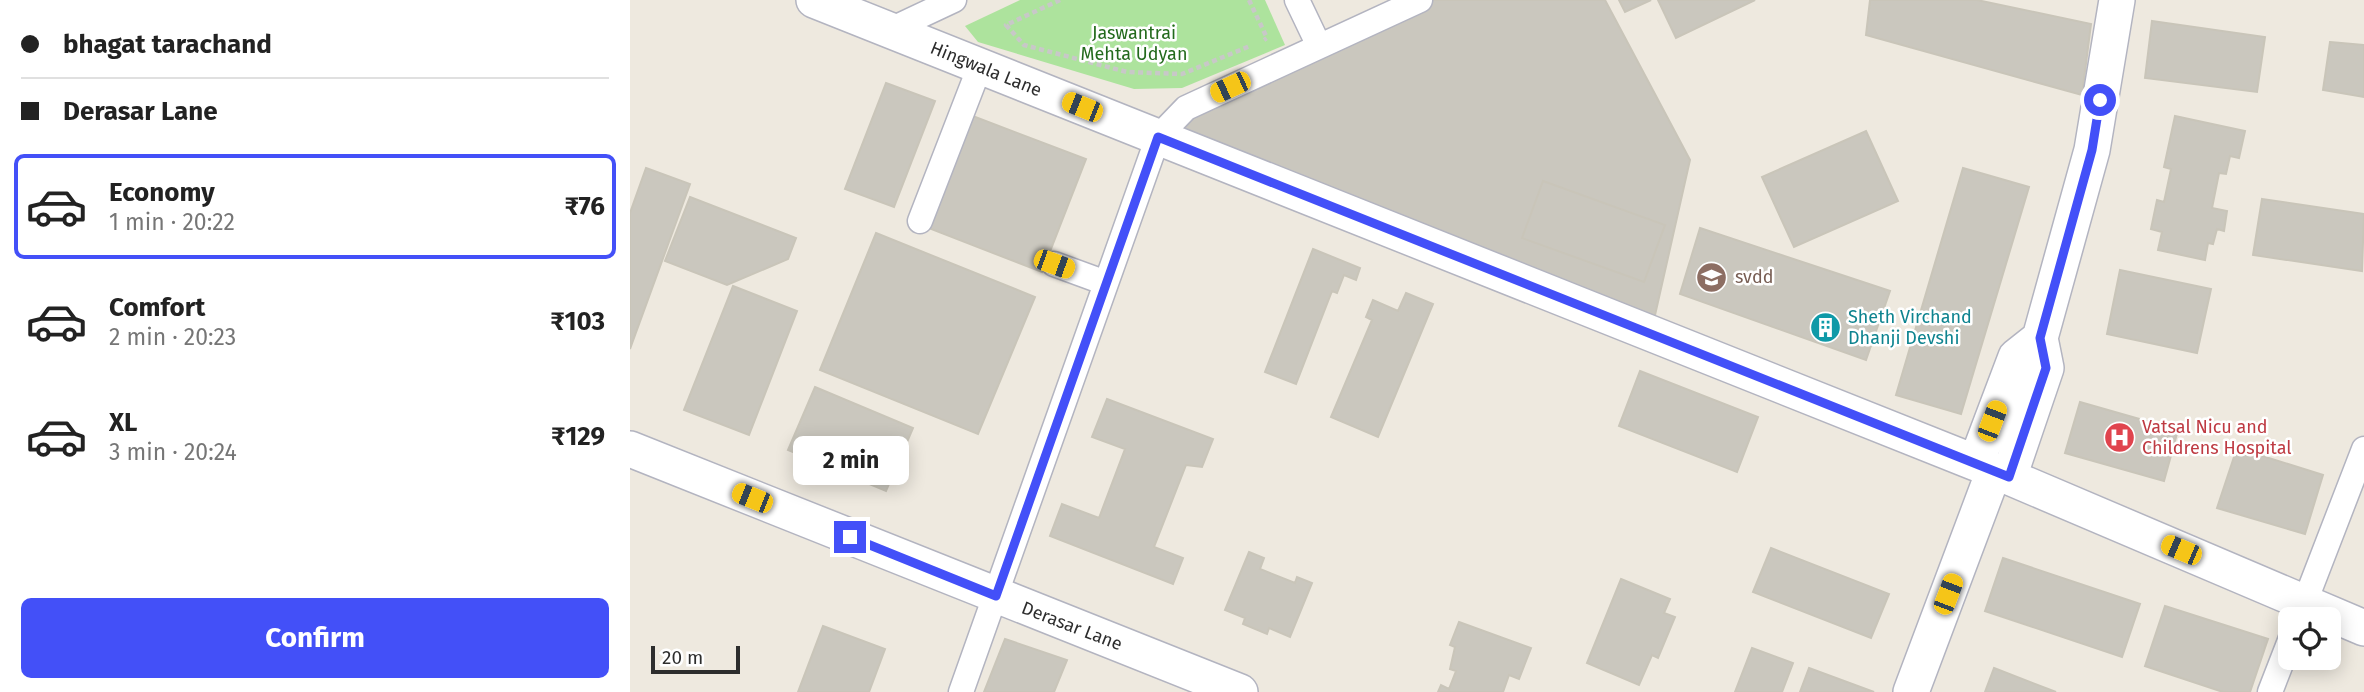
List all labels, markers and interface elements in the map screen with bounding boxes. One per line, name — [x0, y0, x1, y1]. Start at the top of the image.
park label: Jaswantrai Mehta Udyan — [1081, 22, 1187, 65]
text: bhagat tarachand — [63, 29, 272, 60]
street label: Hingwala Lane — [927, 37, 1045, 101]
car — [1207, 69, 1254, 105]
route start — [2084, 84, 2116, 116]
car — [1059, 89, 1106, 125]
text: Derasar Lane — [63, 96, 218, 127]
icon: car — [25, 175, 88, 238]
text: Economy — [109, 177, 215, 208]
text: ₹76 — [565, 191, 605, 222]
text: 1 min · 20:22 — [109, 208, 235, 236]
car — [1031, 247, 1078, 281]
school or university icon: svdd — [1695, 260, 1729, 294]
place label: svdd — [1735, 266, 1773, 288]
icon: car — [25, 290, 88, 353]
text: Comfort — [109, 292, 205, 323]
text: ₹103 — [550, 306, 605, 337]
place label: Sheth Virchand Dhanji Devshi — [1848, 306, 1972, 349]
building icon: Sheth Virchand Dhanji Devshi — [1808, 310, 1842, 344]
text: 2 min · 20:23 — [109, 323, 236, 351]
car — [1975, 398, 2010, 444]
icon: car — [25, 405, 88, 468]
text: XL — [109, 407, 137, 438]
place label: Vatsal Nicu and Childrens Hospital — [2142, 416, 2292, 459]
hospital icon: Vatsal Nicu and Childrens Hospital — [2102, 420, 2136, 454]
text: ₹129 — [551, 421, 605, 452]
callout: 2 min — [792, 435, 908, 484]
text: 3 min · 20:24 — [109, 438, 237, 466]
text: 2 min — [823, 446, 879, 474]
car — [729, 480, 776, 516]
route end — [834, 521, 866, 553]
car — [2158, 532, 2205, 568]
car — [1931, 571, 1966, 617]
street label: Derasar Lane — [1019, 597, 1125, 655]
button: Confirm — [21, 598, 609, 678]
map controls — [2278, 607, 2341, 670]
button: locate — [2278, 607, 2341, 670]
scale bar — [651, 643, 740, 675]
text: 20 m — [662, 646, 703, 669]

